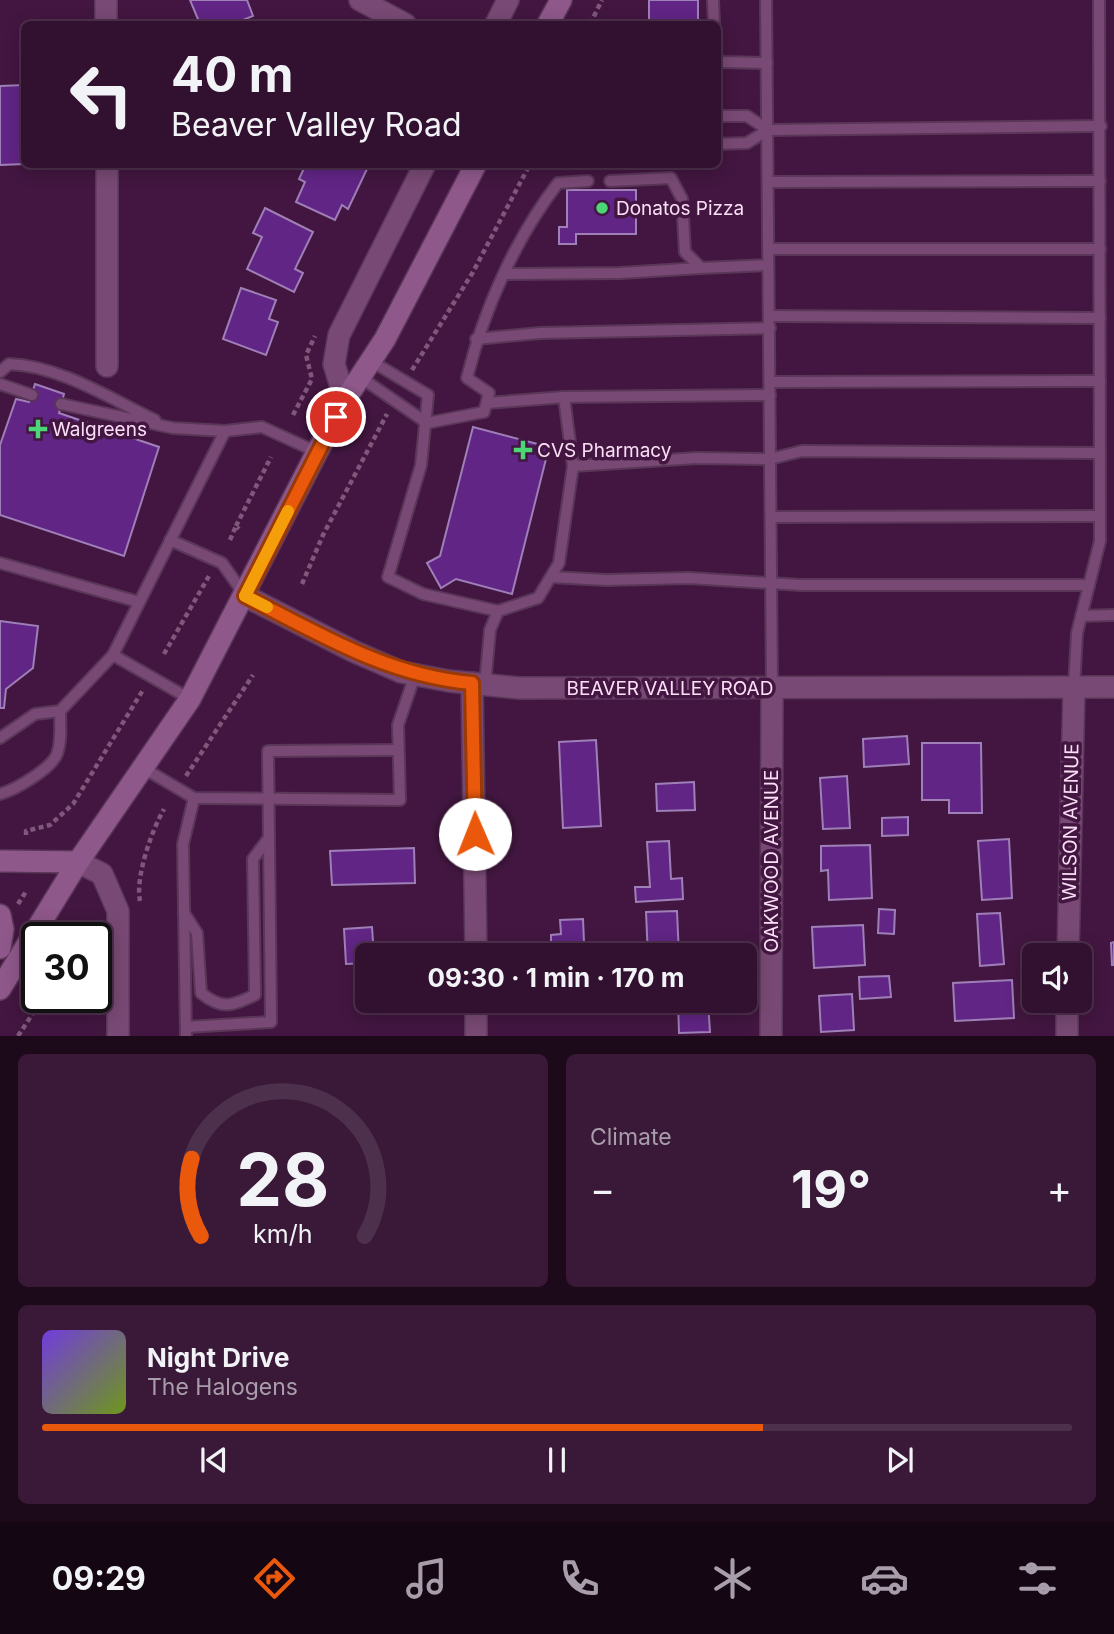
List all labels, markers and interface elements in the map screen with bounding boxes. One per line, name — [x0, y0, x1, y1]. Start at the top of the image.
text: 40 m — [171, 45, 294, 104]
icon: left — [56, 49, 147, 140]
text: Beaver Valley Road — [171, 105, 462, 144]
place label: Donatos Pizza — [616, 197, 744, 220]
marker: Donatos Pizza — [594, 200, 610, 216]
pin — [306, 387, 366, 447]
icon: arrive — [317, 398, 355, 436]
place label: Walgreens — [52, 418, 147, 441]
marker: Walgreens — [30, 421, 46, 437]
place label: CVS Pharmacy — [537, 439, 672, 462]
marker: CVS Pharmacy — [515, 442, 531, 458]
street label: BEAVER VALLEY ROAD — [567, 677, 773, 700]
street label: WILSON AVENUE — [1058, 743, 1083, 901]
street label: OAKWOOD AVENUE — [760, 770, 783, 952]
position arrow — [438, 797, 512, 871]
speed limit sign: 30 — [21, 922, 112, 1013]
map controls — [1022, 943, 1092, 1013]
button: sound — [1022, 943, 1092, 1013]
text: 09:30 · 1 min · 170 m — [427, 962, 685, 993]
text: Climate — [590, 1123, 672, 1151]
text: 28 — [236, 1136, 330, 1225]
text: 19° — [791, 1158, 871, 1221]
text: − — [590, 1166, 615, 1212]
text: + — [1047, 1166, 1072, 1212]
text: km/h — [253, 1219, 313, 1249]
text: Night Drive — [147, 1342, 289, 1373]
text: The Halogens — [147, 1373, 298, 1401]
icon: previous — [195, 1441, 233, 1479]
icon: pause — [538, 1441, 576, 1479]
icon: next — [881, 1441, 919, 1479]
icon: directions — [250, 1554, 299, 1603]
icon: music — [402, 1554, 451, 1603]
icon: phone — [555, 1554, 604, 1603]
icon: climate — [708, 1554, 757, 1603]
icon: car — [860, 1554, 909, 1603]
icon: filters — [1013, 1554, 1062, 1603]
text: 09:29 — [52, 1559, 146, 1598]

